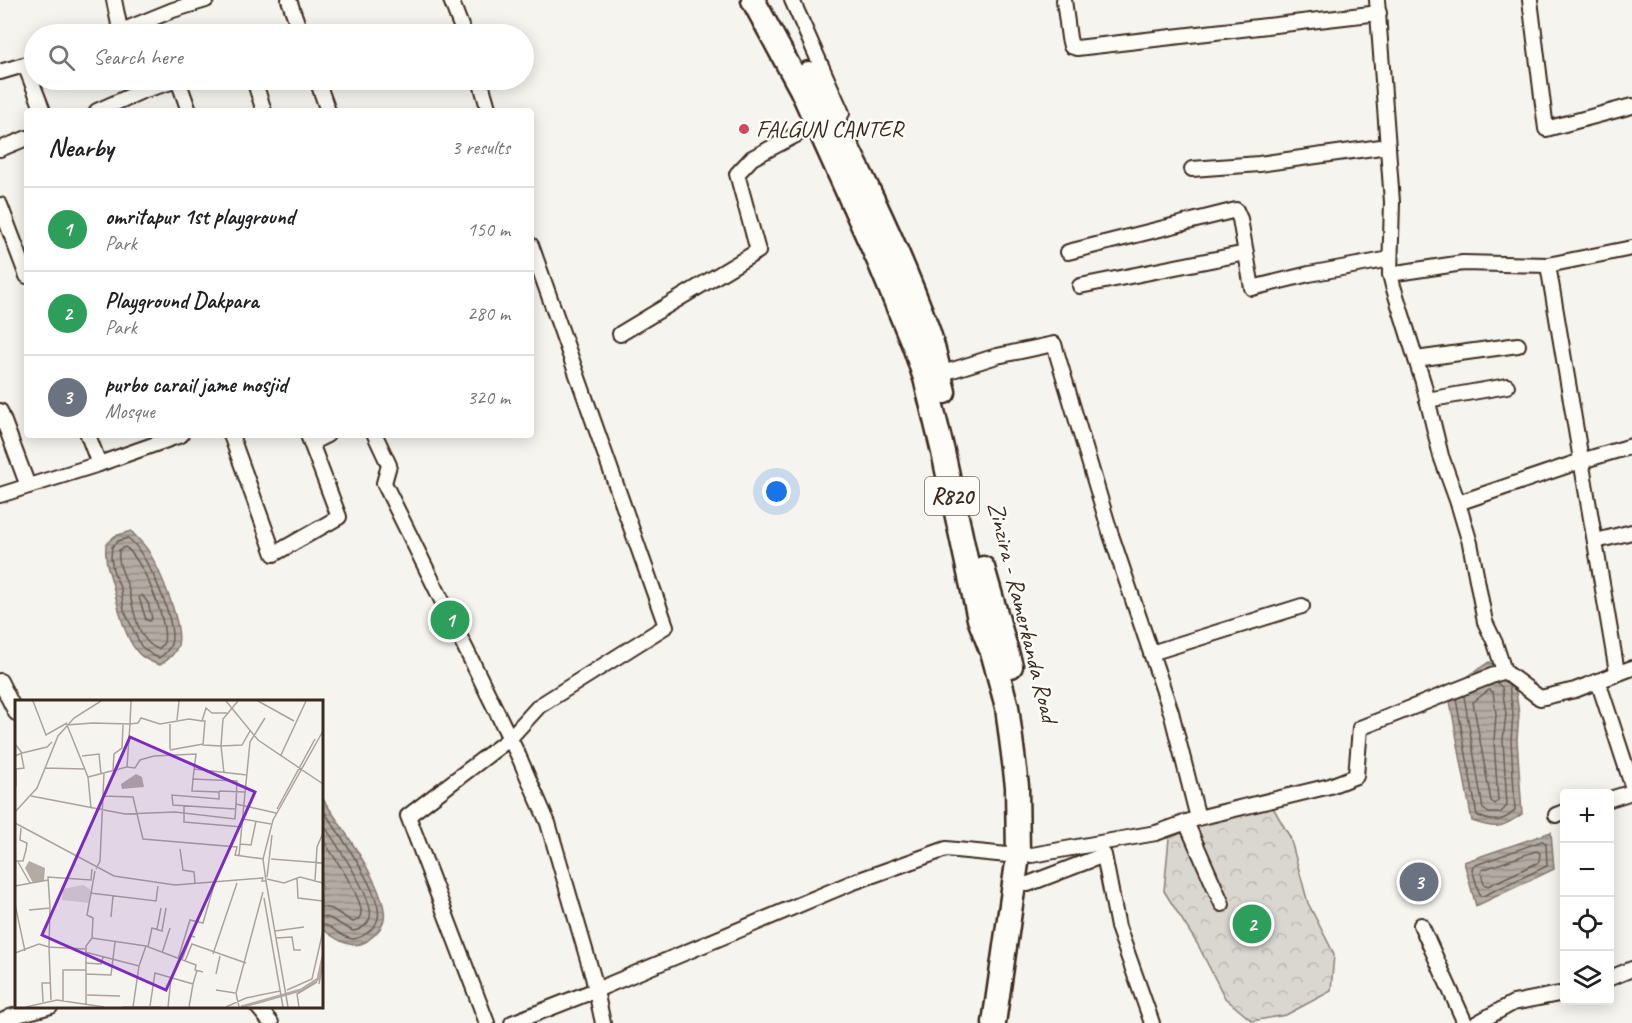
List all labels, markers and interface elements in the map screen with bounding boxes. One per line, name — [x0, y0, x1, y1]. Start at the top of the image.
search box — [24, 24, 534, 90]
icon: search — [45, 41, 78, 74]
text: Search here — [93, 43, 183, 71]
place label: FALGUN CANTER — [756, 114, 905, 144]
marker: FALGUN CANTER — [737, 122, 751, 136]
text: Nearby — [48, 131, 113, 164]
text: 3 results — [451, 135, 510, 160]
text: omritapur 1st playground — [105, 203, 294, 231]
text: 1 — [63, 217, 72, 242]
text: 150 m — [467, 217, 510, 242]
text: Park — [105, 231, 137, 256]
text: Playground Dakpara — [105, 287, 258, 315]
text: 2 — [63, 301, 72, 326]
text: 280 m — [467, 301, 510, 326]
text: Park — [105, 315, 137, 340]
text: purbo carail jame mosjid — [105, 371, 287, 399]
text: 3 — [63, 385, 72, 410]
text: 320 m — [467, 385, 510, 410]
text: Mosque — [105, 399, 155, 424]
your location — [762, 477, 791, 506]
road number: R820 — [925, 477, 979, 515]
street label: Zinzira - Ramerkanda Road — [981, 499, 1066, 729]
pin: 1 — [430, 598, 470, 642]
inset map — [15, 700, 322, 1008]
map controls — [1560, 789, 1614, 1005]
button: + — [1560, 789, 1614, 843]
button: − — [1560, 843, 1614, 897]
pin: 3 — [1400, 860, 1438, 904]
button: locate — [1560, 897, 1614, 951]
pin: 2 — [1232, 902, 1272, 946]
button: layers — [1560, 951, 1614, 1005]

